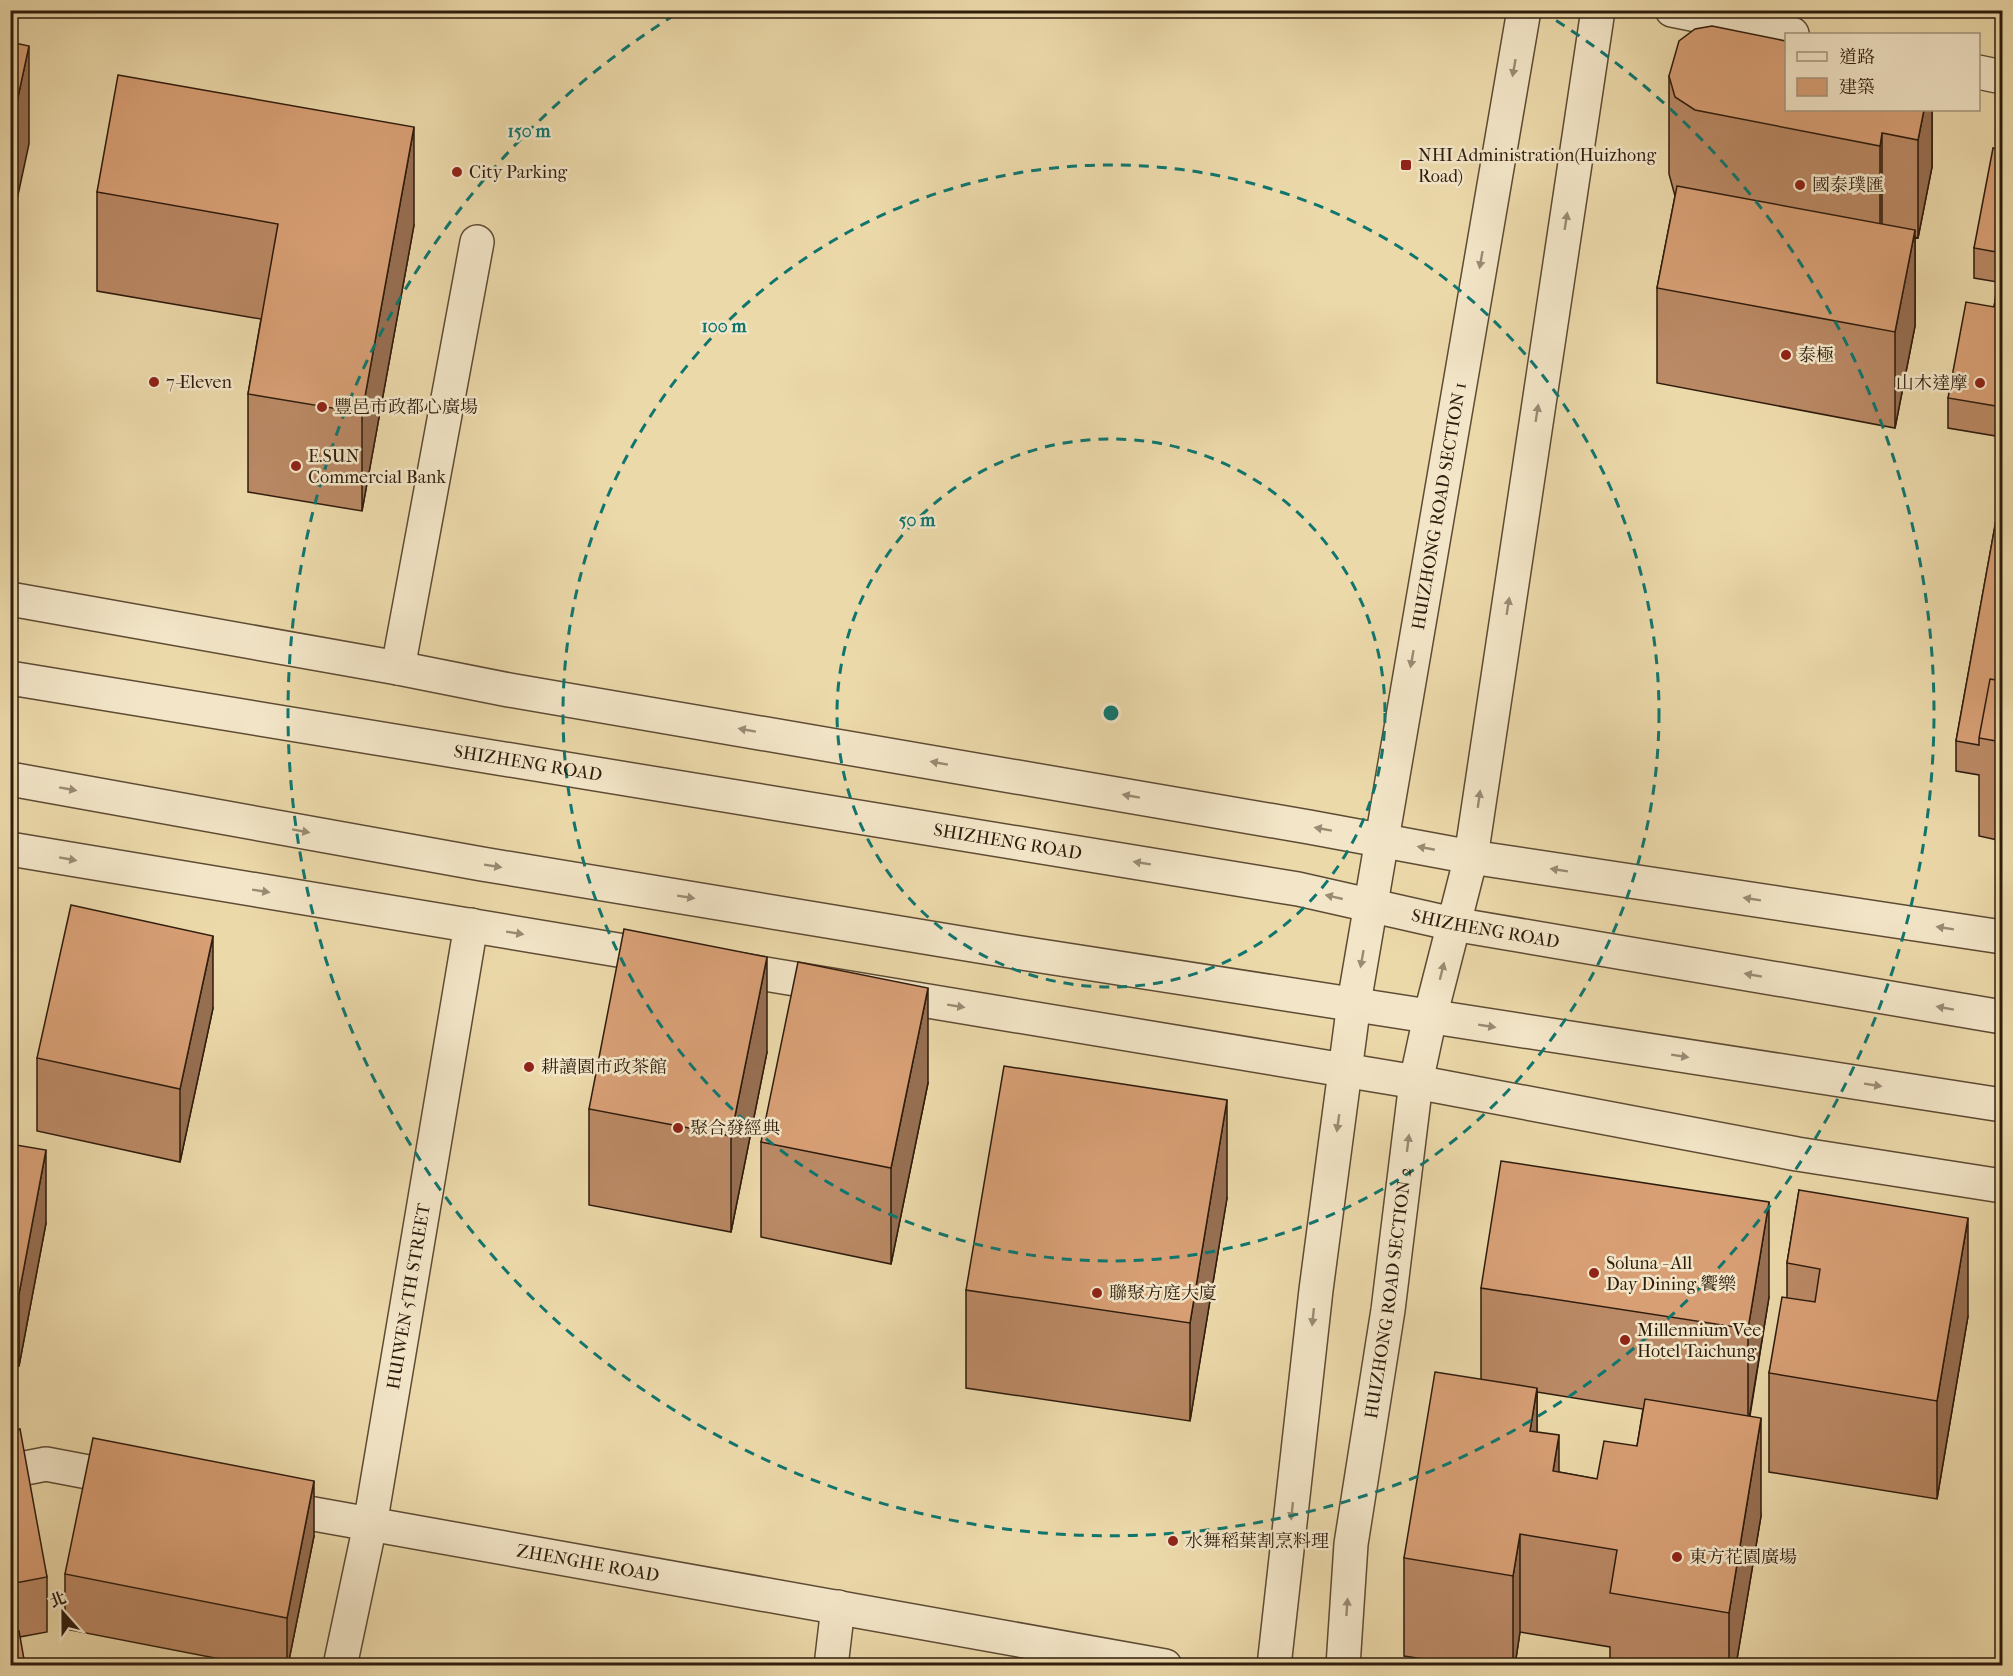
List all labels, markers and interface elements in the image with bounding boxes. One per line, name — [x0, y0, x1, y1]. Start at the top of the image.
legend — [1785, 33, 1980, 111]
text: 道路 — [1839, 47, 1875, 68]
one-way arrow — [1509, 59, 1518, 78]
text: 建築 — [1839, 77, 1875, 98]
text: 150 m — [508, 121, 551, 142]
place label: NHI Administration(Huizhong Road) — [1418, 145, 1656, 187]
marker: NHI Administration(Huizhong Road) — [1399, 158, 1413, 172]
place label: City Parking — [469, 162, 568, 183]
marker: City Parking — [450, 165, 464, 179]
place label: 國泰璞匯 — [1812, 175, 1884, 196]
marker: 國泰璞匯 — [1793, 178, 1807, 192]
one-way arrow — [1562, 211, 1571, 230]
one-way arrow — [1476, 251, 1485, 270]
text: 100 m — [701, 316, 748, 337]
place label: 泰極 — [1798, 345, 1834, 366]
marker: 泰極 — [1779, 348, 1793, 362]
place label: 7-Eleven — [166, 372, 232, 393]
place label: 山木達摩 — [1896, 373, 1968, 394]
marker: 7-Eleven — [147, 375, 161, 389]
marker: 山木達摩 — [1973, 376, 1987, 390]
street label: HUIZHONG ROAD SECTION 1 — [1408, 381, 1471, 631]
place label: 豐邑市政都心廣場 — [334, 397, 478, 418]
marker: 豐邑市政都心廣場 — [315, 400, 329, 414]
one-way arrow — [1533, 404, 1542, 423]
place label: E.SUN Commercial Bank — [308, 446, 446, 488]
marker: E.SUN Commercial Bank — [289, 459, 303, 473]
text: 50 m — [899, 510, 936, 531]
one-way arrow — [1504, 597, 1513, 616]
one-way arrow — [1407, 650, 1416, 669]
centre of rings — [1101, 703, 1121, 723]
one-way arrow — [737, 726, 756, 735]
street label: SHIZHENG ROAD — [452, 740, 604, 785]
one-way arrow — [929, 759, 948, 768]
one-way arrow — [59, 785, 78, 794]
one-way arrow — [1475, 789, 1484, 808]
one-way arrow — [1121, 792, 1140, 801]
street label: SHIZHENG ROAD — [932, 819, 1083, 864]
one-way arrow — [1314, 824, 1333, 833]
one-way arrow — [292, 827, 311, 836]
one-way arrow — [1416, 843, 1435, 852]
one-way arrow — [59, 855, 78, 864]
one-way arrow — [1132, 858, 1151, 867]
one-way arrow — [484, 861, 503, 870]
one-way arrow — [1549, 865, 1568, 874]
one-way arrow — [251, 886, 270, 895]
one-way arrow — [1325, 891, 1343, 901]
one-way arrow — [676, 893, 695, 902]
one-way arrow — [1742, 894, 1761, 903]
street label: SHIZHENG ROAD — [1410, 904, 1561, 952]
one-way arrow — [1935, 923, 1954, 932]
one-way arrow — [506, 928, 525, 937]
one-way arrow — [1357, 950, 1366, 969]
one-way arrow — [1437, 961, 1447, 980]
one-way arrow — [1743, 970, 1762, 979]
one-way arrow — [947, 1001, 966, 1010]
one-way arrow — [1935, 1003, 1954, 1012]
one-way arrow — [1478, 1022, 1497, 1031]
one-way arrow — [1671, 1051, 1690, 1060]
place label: 耕讀園市政茶館 — [541, 1057, 667, 1078]
marker: 耕讀園市政茶館 — [522, 1060, 536, 1074]
one-way arrow — [1863, 1081, 1882, 1090]
one-way arrow — [1334, 1114, 1343, 1133]
place label: 聚合發經典 — [690, 1118, 780, 1139]
marker: 聚合發經典 — [671, 1121, 685, 1135]
one-way arrow — [1403, 1134, 1413, 1153]
street label: HUIZHONG ROAD SECTION 2 — [1360, 1166, 1416, 1420]
street label: HUIWEN 5TH STREET — [383, 1201, 435, 1391]
place label: Soluna - All Day Dining 饗樂 — [1606, 1253, 1736, 1295]
marker: Soluna - All Day Dining 饗樂 — [1587, 1266, 1601, 1280]
place label: 聯聚方庭大廈 — [1109, 1283, 1217, 1304]
marker: 聯聚方庭大廈 — [1090, 1286, 1104, 1300]
one-way arrow — [1308, 1307, 1318, 1326]
place label: Millennium Vee Hotel Taichung — [1637, 1320, 1761, 1362]
marker: Millennium Vee Hotel Taichung — [1618, 1333, 1632, 1347]
one-way arrow — [1287, 1501, 1297, 1520]
place label: 水舞稻葉割烹料理 — [1185, 1531, 1329, 1552]
marker: 水舞稻葉割烹料理 — [1166, 1534, 1180, 1548]
street label: ZHENGHE ROAD — [515, 1540, 661, 1586]
place label: 東方花園廣場 — [1689, 1547, 1797, 1568]
marker: 東方花園廣場 — [1670, 1550, 1684, 1564]
north arrow — [33, 1583, 93, 1643]
text: 北 — [47, 1588, 69, 1611]
one-way arrow — [1342, 1598, 1351, 1617]

